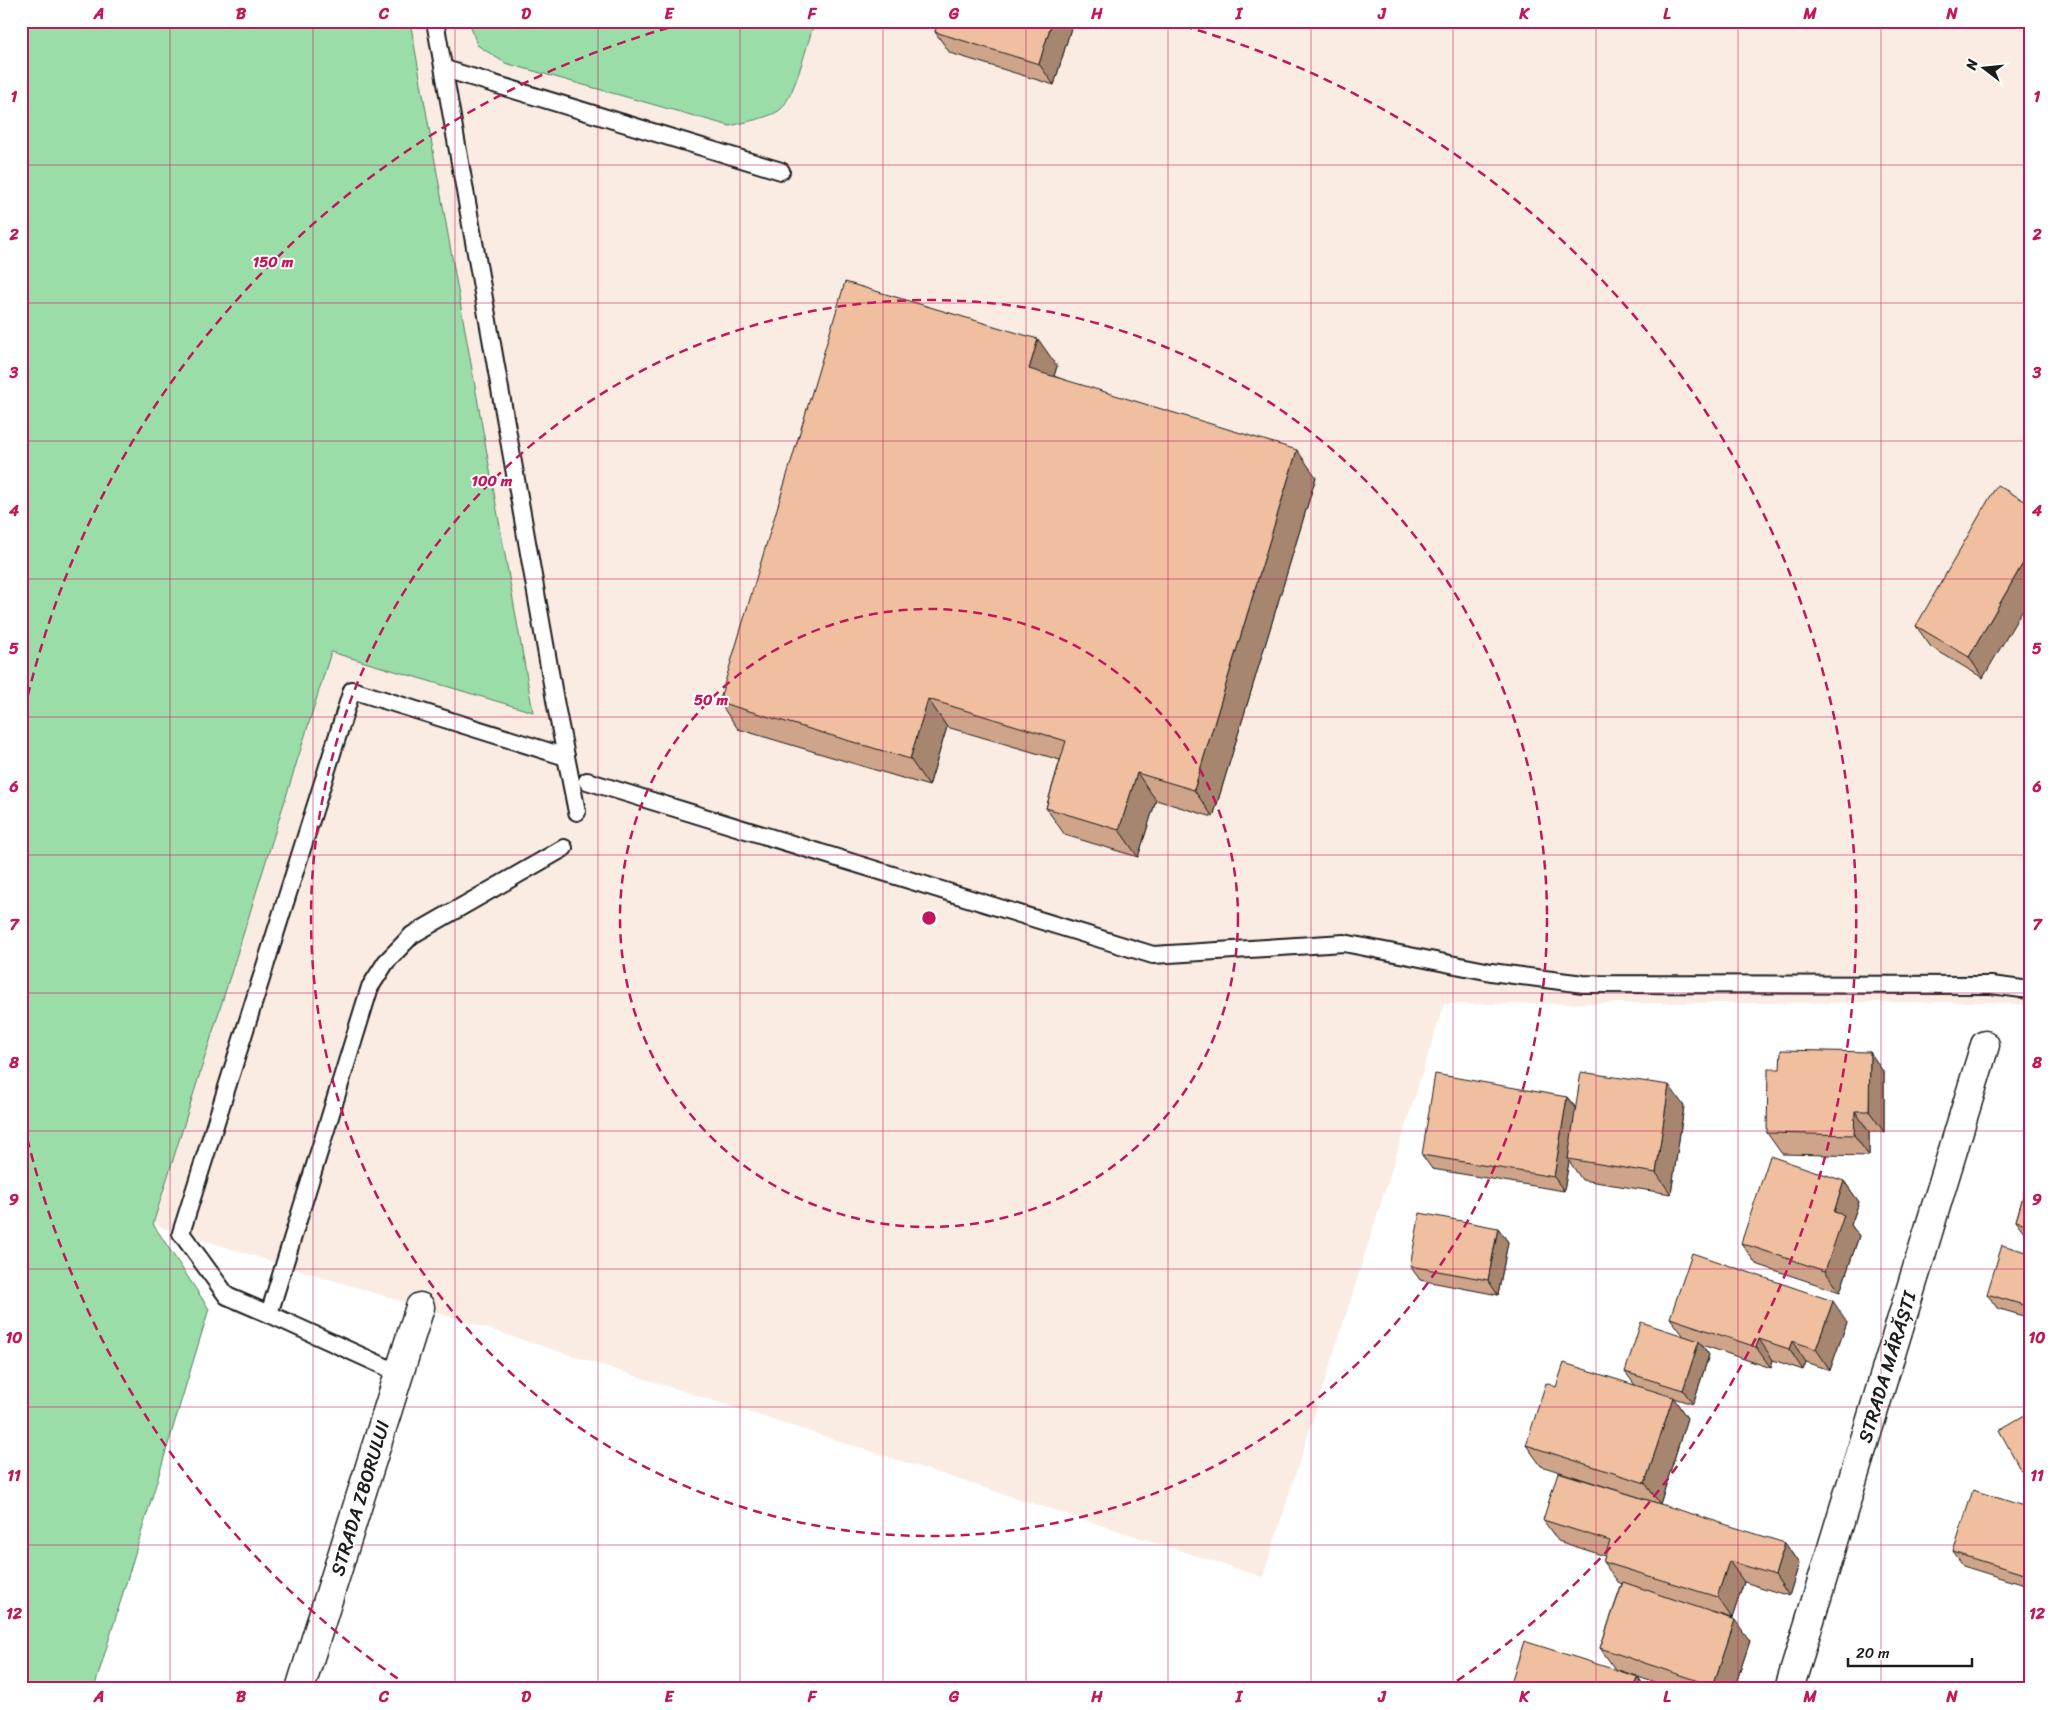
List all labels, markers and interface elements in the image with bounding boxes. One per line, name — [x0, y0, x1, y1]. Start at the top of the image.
text: A — [93, 0, 104, 28]
text: B — [236, 0, 247, 28]
text: C — [378, 0, 390, 28]
text: D — [521, 0, 531, 28]
text: E — [665, 0, 675, 28]
text: F — [807, 0, 818, 28]
text: G — [948, 0, 960, 28]
text: H — [1090, 0, 1103, 28]
text: I — [1235, 0, 1244, 28]
text: J — [1377, 0, 1387, 28]
text: K — [1518, 0, 1530, 28]
text: L — [1663, 0, 1671, 28]
text: M — [1802, 0, 1817, 28]
text: N — [1945, 0, 1958, 28]
north arrow — [1958, 42, 2008, 92]
text: N — [1958, 56, 1985, 74]
text: 1 — [11, 82, 18, 111]
text: 1 — [2034, 82, 2041, 111]
text: 2 — [8, 220, 19, 249]
text: 2 — [2031, 220, 2042, 249]
text: 150 m — [253, 249, 294, 275]
text: 3 — [9, 358, 19, 387]
text: 3 — [2032, 358, 2042, 387]
text: 100 m — [472, 468, 513, 494]
text: 4 — [8, 496, 19, 525]
text: 4 — [2031, 496, 2042, 525]
text: 5 — [9, 634, 19, 663]
text: 5 — [2032, 634, 2042, 663]
text: 50 m — [694, 687, 729, 713]
text: 6 — [8, 772, 19, 801]
text: 6 — [2031, 772, 2042, 801]
centre of rings — [920, 909, 938, 927]
text: 7 — [9, 910, 20, 939]
text: 7 — [2032, 910, 2043, 939]
text: 8 — [8, 1048, 19, 1077]
text: 8 — [2031, 1048, 2042, 1077]
text: 9 — [9, 1185, 19, 1214]
text: 9 — [2032, 1185, 2042, 1214]
street label: STRADA MĂRĂȘTI — [1848, 1286, 1926, 1447]
text: 10 — [6, 1323, 22, 1352]
text: 10 — [2029, 1323, 2045, 1352]
street label: STRADA ZBORULUI — [321, 1416, 399, 1580]
text: 11 — [7, 1461, 21, 1490]
text: 11 — [2030, 1461, 2044, 1490]
text: 12 — [6, 1599, 23, 1628]
text: 12 — [2029, 1599, 2046, 1628]
scale bar — [1848, 1635, 1972, 1667]
text: 20 m — [1856, 1640, 1890, 1666]
text: A — [93, 1682, 104, 1710]
text: B — [236, 1682, 247, 1710]
text: C — [378, 1682, 390, 1710]
text: D — [521, 1682, 531, 1710]
text: E — [665, 1682, 675, 1710]
text: F — [807, 1682, 818, 1710]
text: G — [948, 1682, 960, 1710]
text: H — [1090, 1682, 1103, 1710]
text: I — [1235, 1682, 1244, 1710]
text: J — [1377, 1682, 1387, 1710]
text: K — [1518, 1682, 1530, 1710]
text: L — [1663, 1682, 1671, 1710]
text: M — [1802, 1682, 1817, 1710]
text: N — [1945, 1682, 1958, 1710]

